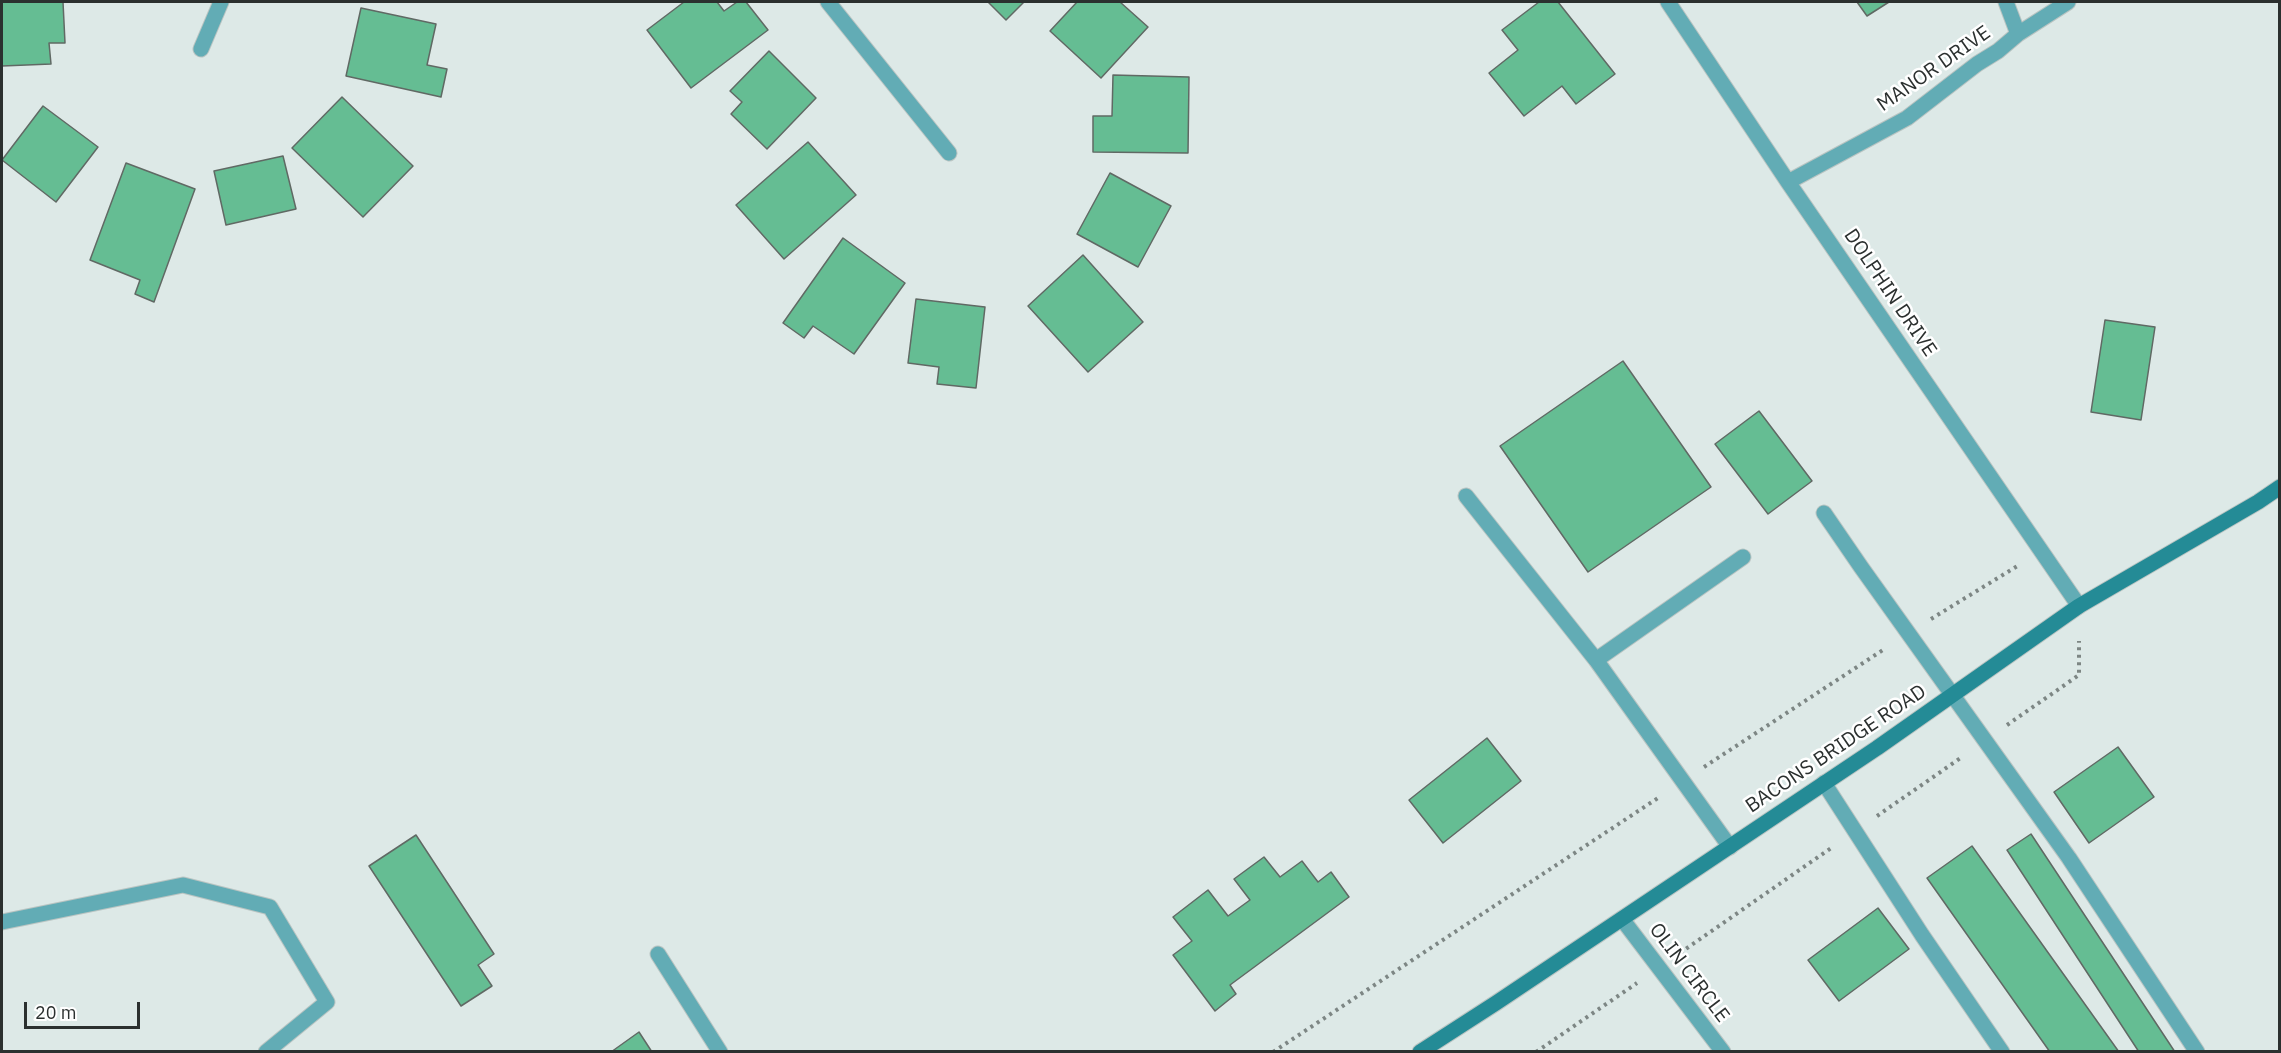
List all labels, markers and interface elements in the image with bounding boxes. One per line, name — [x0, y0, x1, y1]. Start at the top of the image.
street label: MANOR DRIVE — [1873, 21, 1995, 117]
street label: DOLPHIN DRIVE — [1838, 225, 1942, 361]
street label: BACONS BRIDGE ROAD — [1741, 680, 1931, 818]
street label: OLIN CIRCLE — [1644, 919, 1734, 1027]
scale bar — [27, 990, 142, 1028]
text: 20 m — [35, 1001, 77, 1024]

